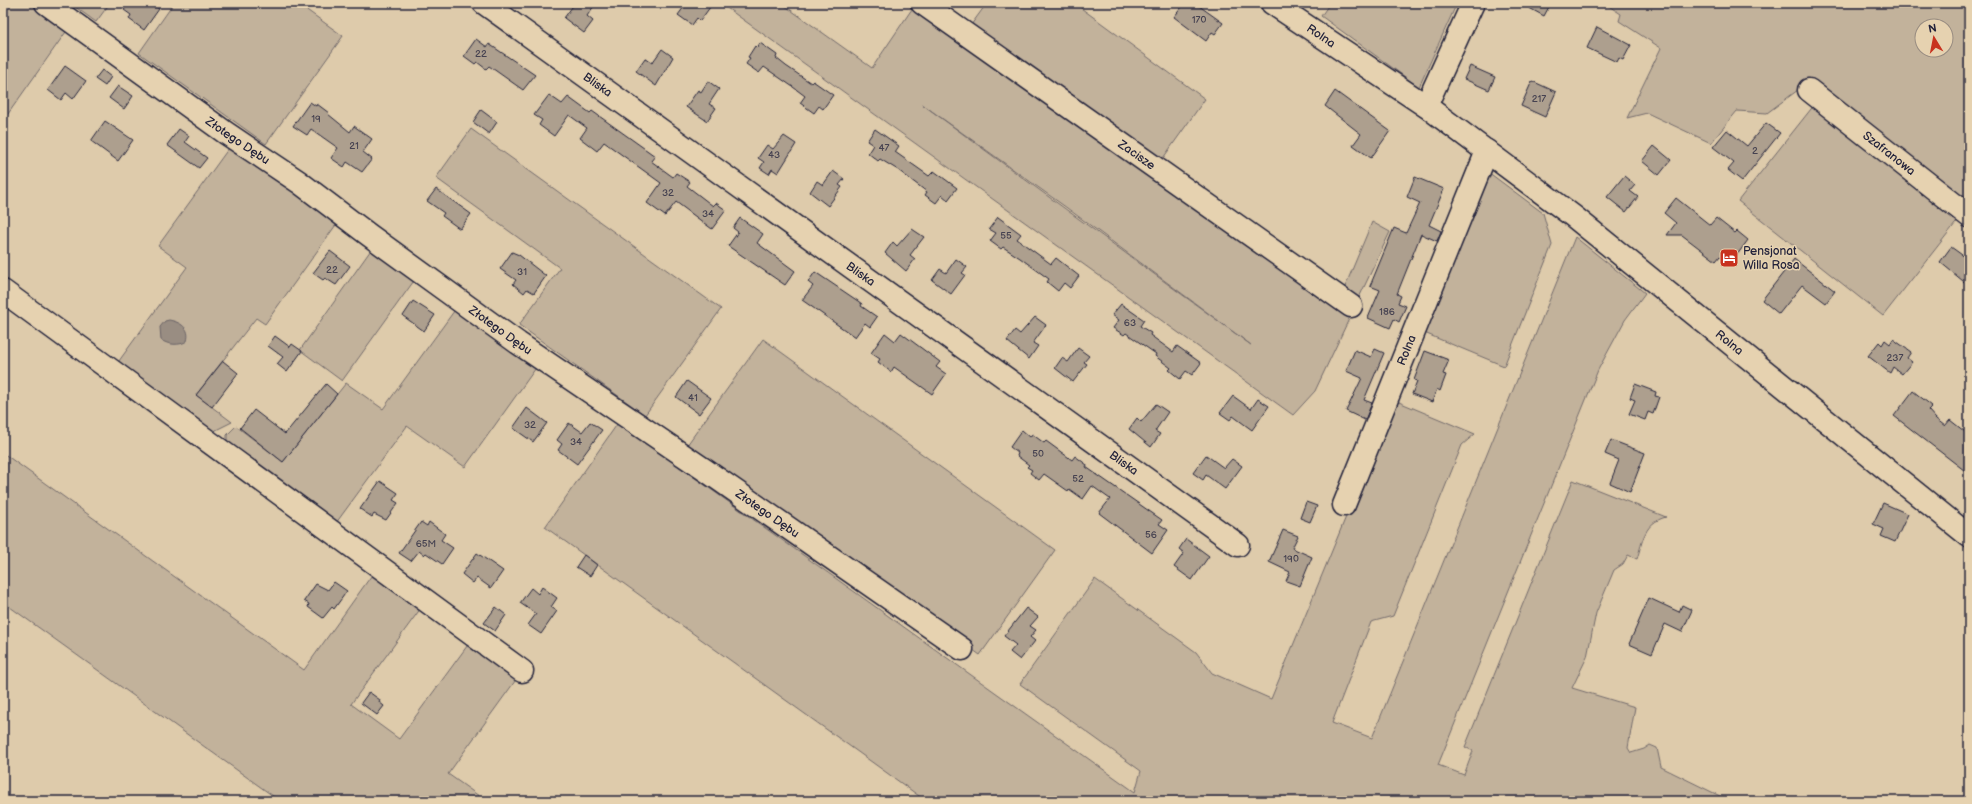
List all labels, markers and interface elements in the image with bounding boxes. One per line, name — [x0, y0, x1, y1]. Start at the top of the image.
house number: 170 — [1192, 14, 1206, 26]
north arrow — [1914, 18, 1954, 58]
street label: Rolna — [1304, 21, 1339, 51]
text: N — [1927, 22, 1938, 36]
house number: 22 — [475, 48, 487, 60]
street label: Bliska — [580, 69, 615, 100]
house number: 217 — [1532, 93, 1546, 105]
street label: Złotego Dębu — [202, 113, 273, 168]
house number: 19 — [311, 113, 321, 125]
street label: Szafranowa — [1860, 128, 1919, 178]
street label: Zacisze — [1115, 136, 1158, 173]
house number: 21 — [349, 140, 359, 152]
house number: 47 — [878, 142, 890, 154]
house number: 2 — [1752, 145, 1758, 157]
house number: 43 — [768, 149, 780, 161]
house number: 32 — [662, 187, 674, 199]
house number: 34 — [702, 208, 714, 220]
house number: 55 — [1000, 230, 1012, 242]
place label: Pensjonat Willa Rosa — [1743, 244, 1800, 273]
hotel icon: Pensjonat Willa Rosa — [1718, 247, 1740, 269]
street label: Bliska — [843, 258, 878, 289]
house number: 22 — [326, 264, 338, 276]
house number: 31 — [517, 266, 527, 278]
street label: Złotego Dębu — [465, 302, 535, 358]
house number: 186 — [1379, 306, 1395, 318]
house number: 63 — [1124, 317, 1136, 329]
street label: Rolna — [1712, 327, 1747, 358]
street label: Rolna — [1394, 332, 1420, 368]
house number: 237 — [1887, 352, 1903, 364]
house number: 41 — [688, 392, 698, 404]
house number: 32 — [524, 419, 536, 431]
house number: 34 — [570, 436, 582, 448]
street label: Bliska — [1106, 447, 1141, 479]
house number: 50 — [1032, 448, 1044, 460]
house number: 52 — [1072, 473, 1084, 485]
street label: Złotego Dębu — [732, 486, 802, 541]
house number: 56 — [1145, 529, 1157, 541]
house number: 65M — [416, 538, 436, 550]
house number: 190 — [1283, 553, 1299, 565]

